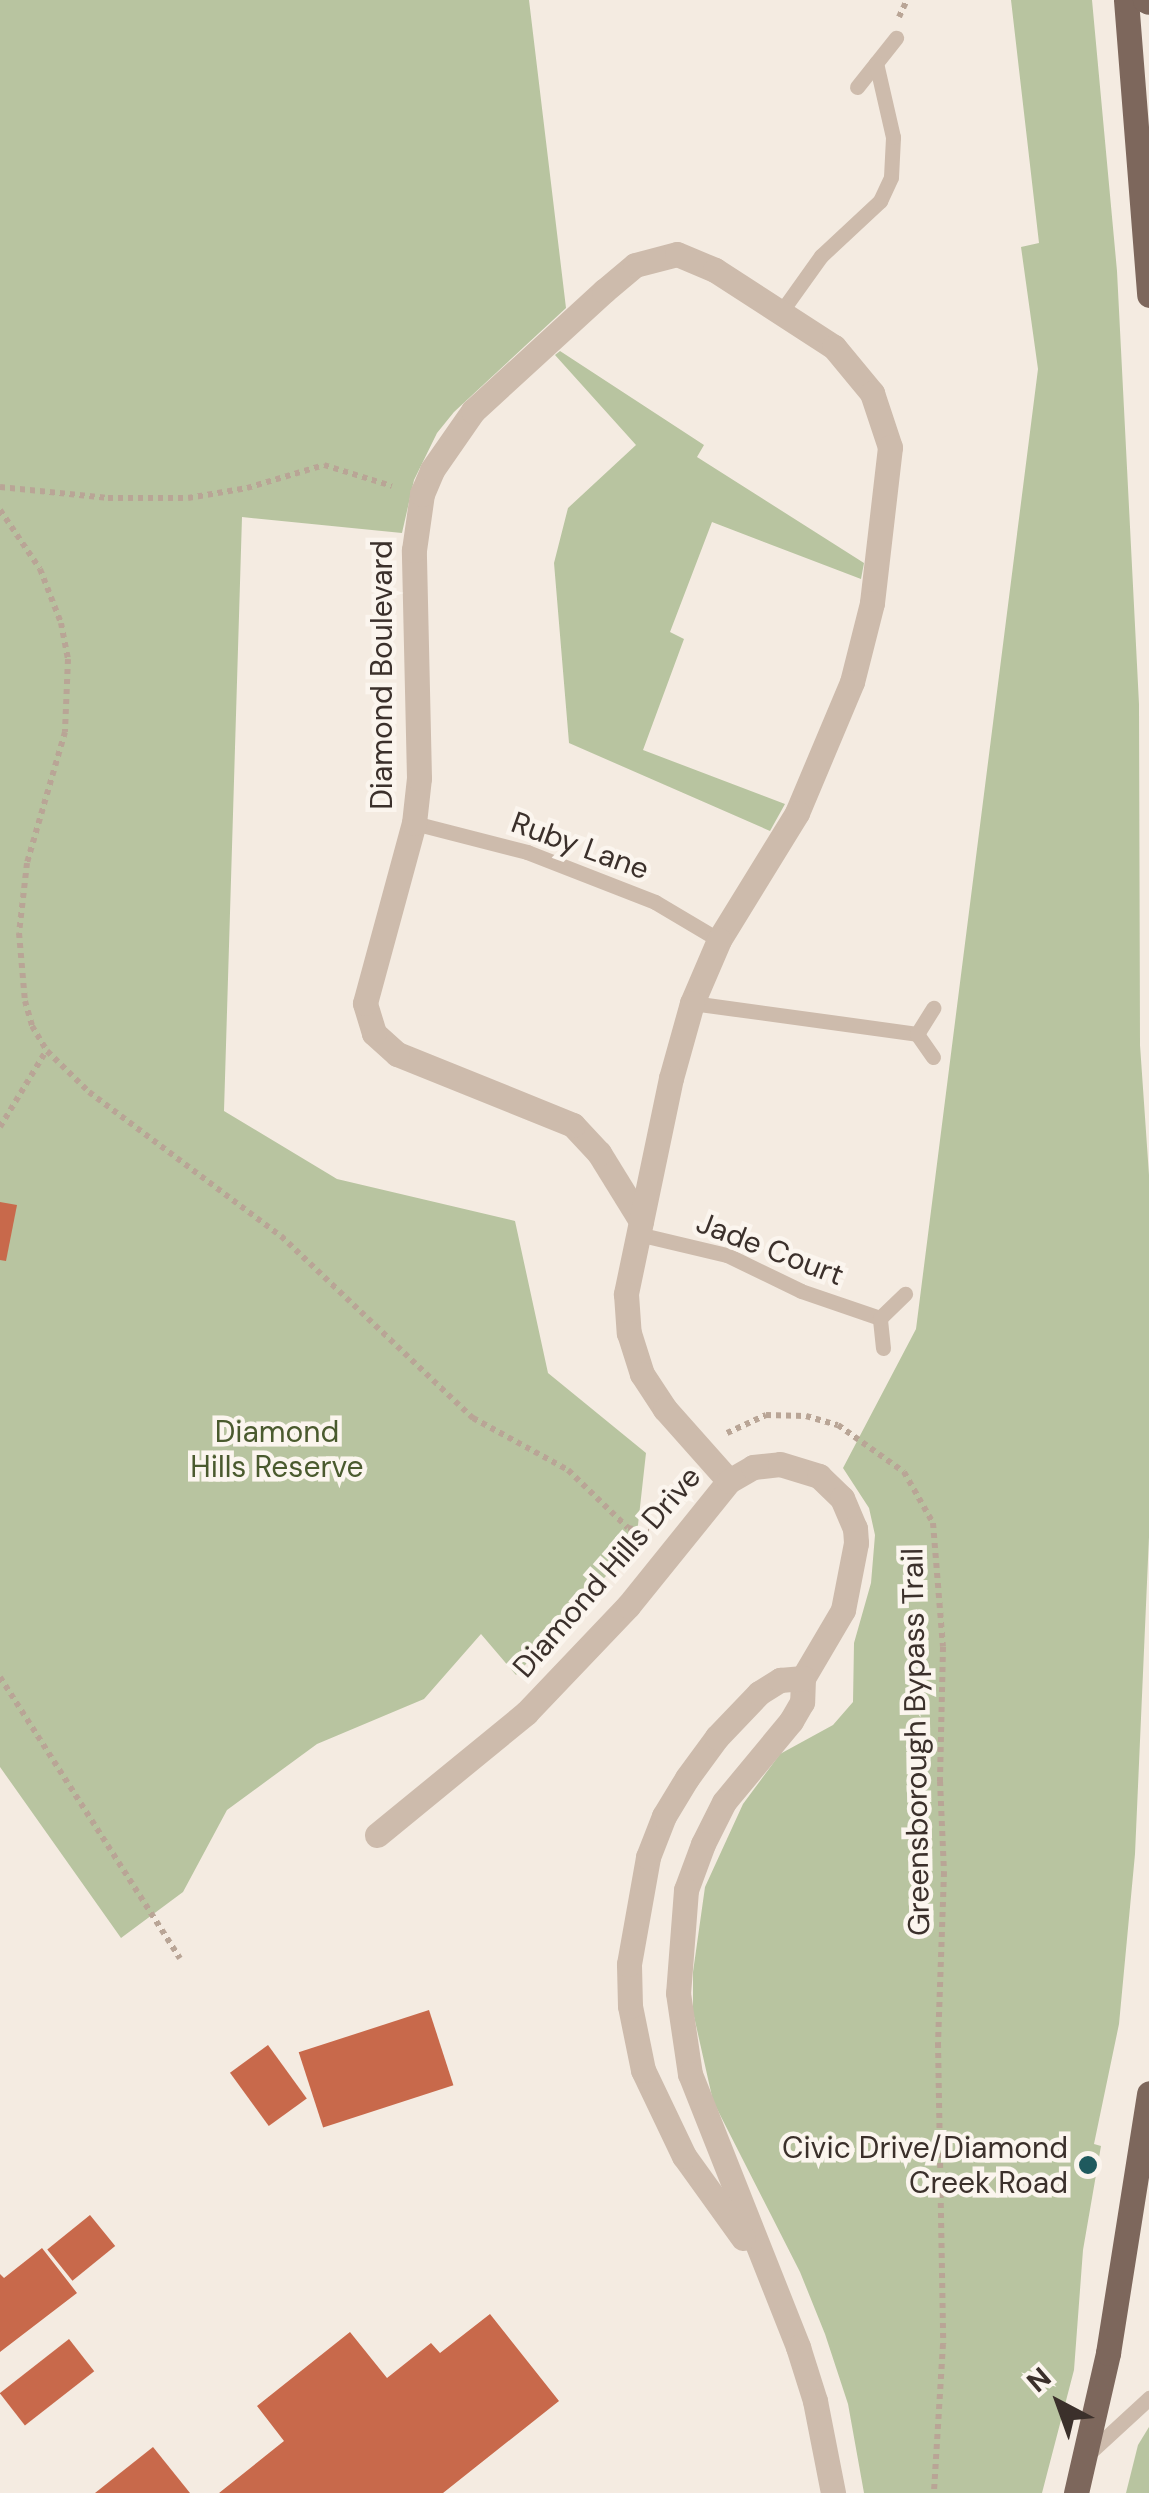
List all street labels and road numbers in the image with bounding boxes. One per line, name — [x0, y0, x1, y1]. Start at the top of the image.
street label: Diamond Boulevard — [364, 540, 400, 810]
street label: Ruby Lane — [506, 805, 654, 887]
street label: Jade Court — [691, 1205, 849, 1293]
street label: Diamond Hills Drive — [506, 1459, 708, 1685]
street label: Greensborough Bypass Trail — [895, 1548, 937, 1936]

